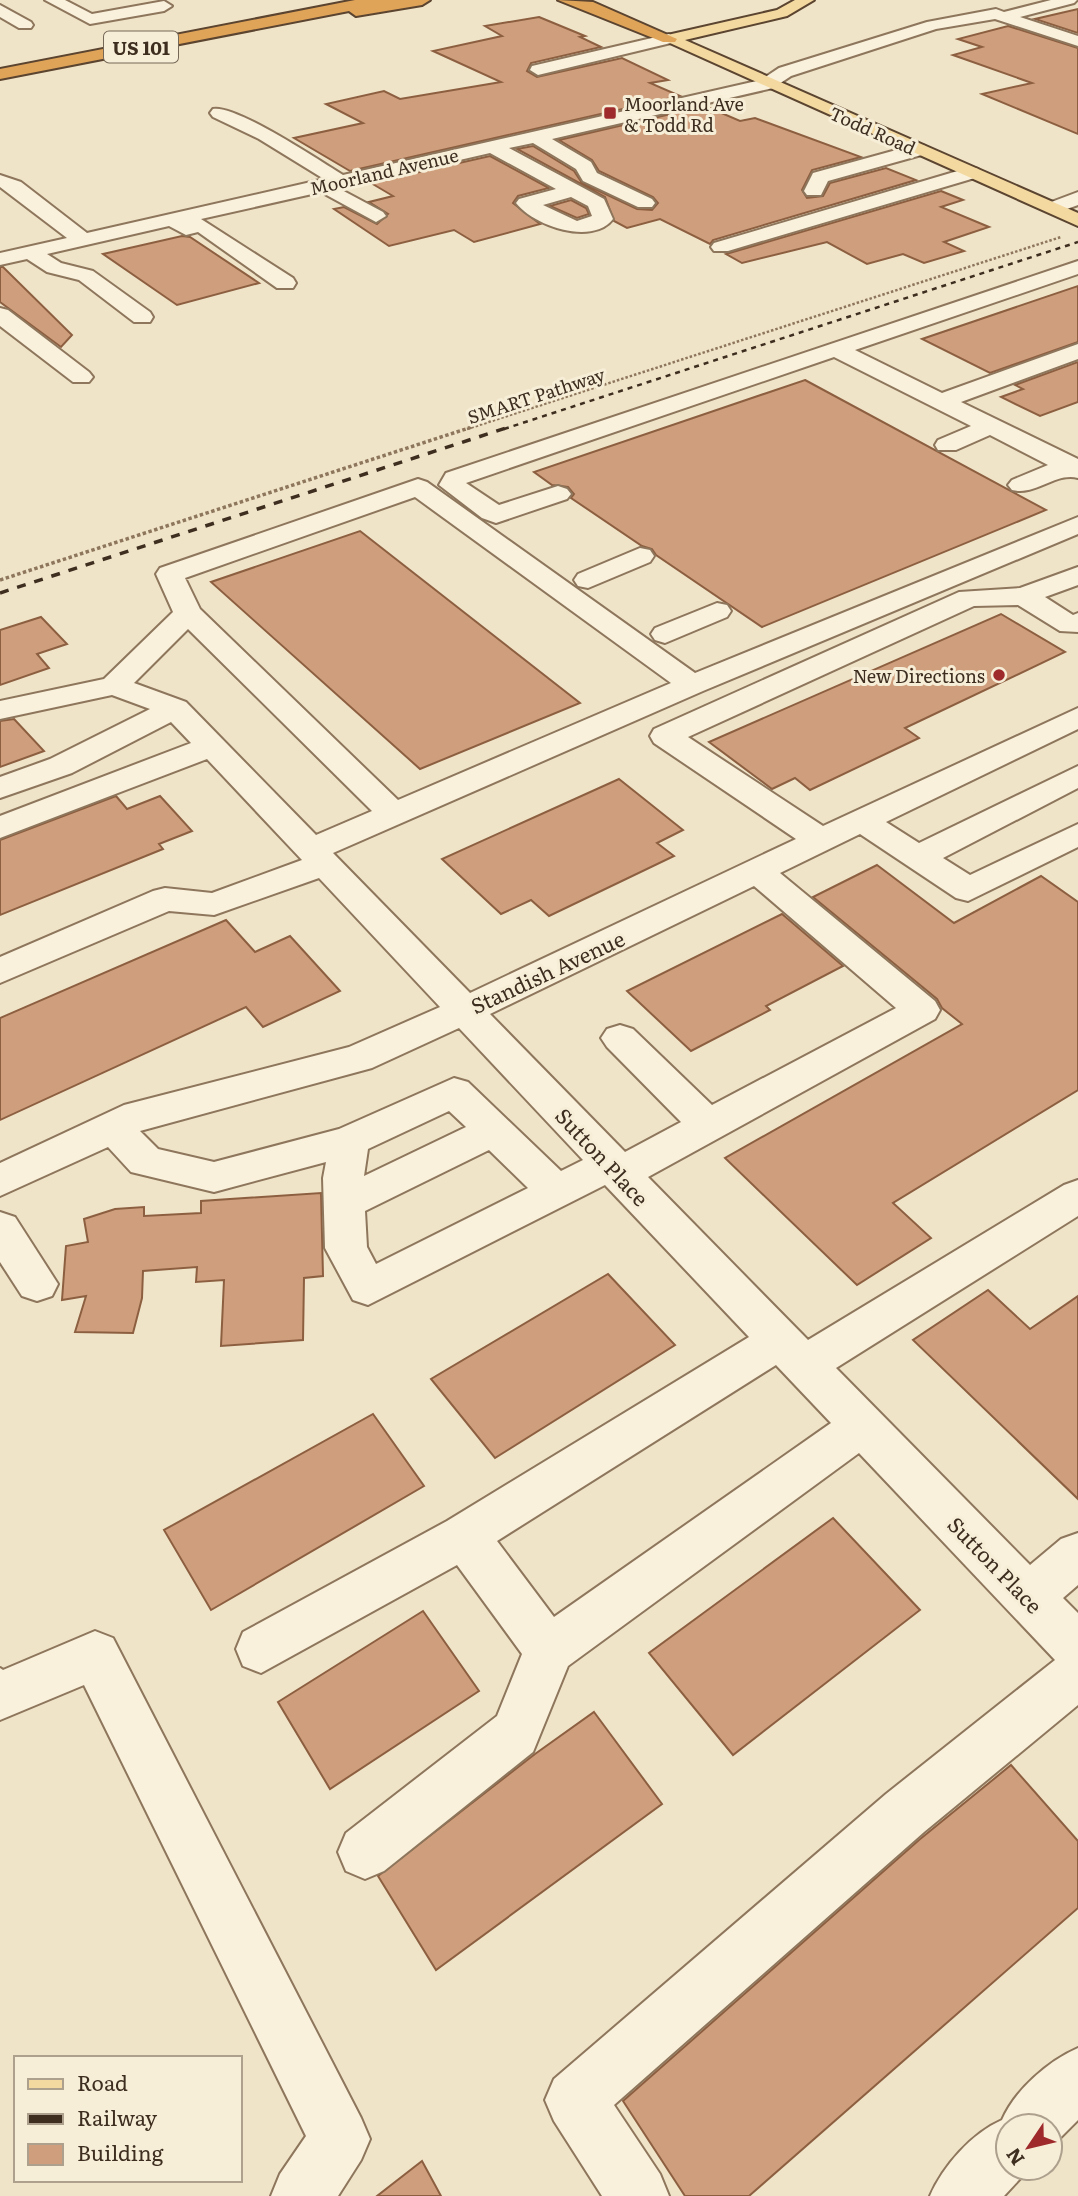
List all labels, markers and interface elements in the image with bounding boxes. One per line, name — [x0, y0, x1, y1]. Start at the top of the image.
road number: US 101 — [104, 32, 178, 62]
place label: Moorland Ave & Todd Rd — [624, 90, 744, 138]
street label: Todd Road — [826, 99, 920, 161]
marker: Moorland Ave & Todd Rd — [602, 105, 618, 121]
street label: Moorland Avenue — [307, 141, 461, 201]
street label: SMART Pathway — [464, 360, 609, 430]
place label: New Directions — [853, 662, 985, 689]
marker: New Directions — [991, 667, 1007, 683]
street label: Standish Avenue — [465, 922, 629, 1020]
street label: Sutton Place — [549, 1100, 657, 1212]
street label: Sutton Place — [942, 1509, 1050, 1620]
legend — [14, 2056, 242, 2182]
text: Road — [77, 2066, 128, 2097]
text: Railway — [77, 2101, 158, 2132]
north arrow — [994, 2112, 1064, 2182]
text: Building — [77, 2136, 164, 2167]
text: N — [998, 2143, 1030, 2172]

